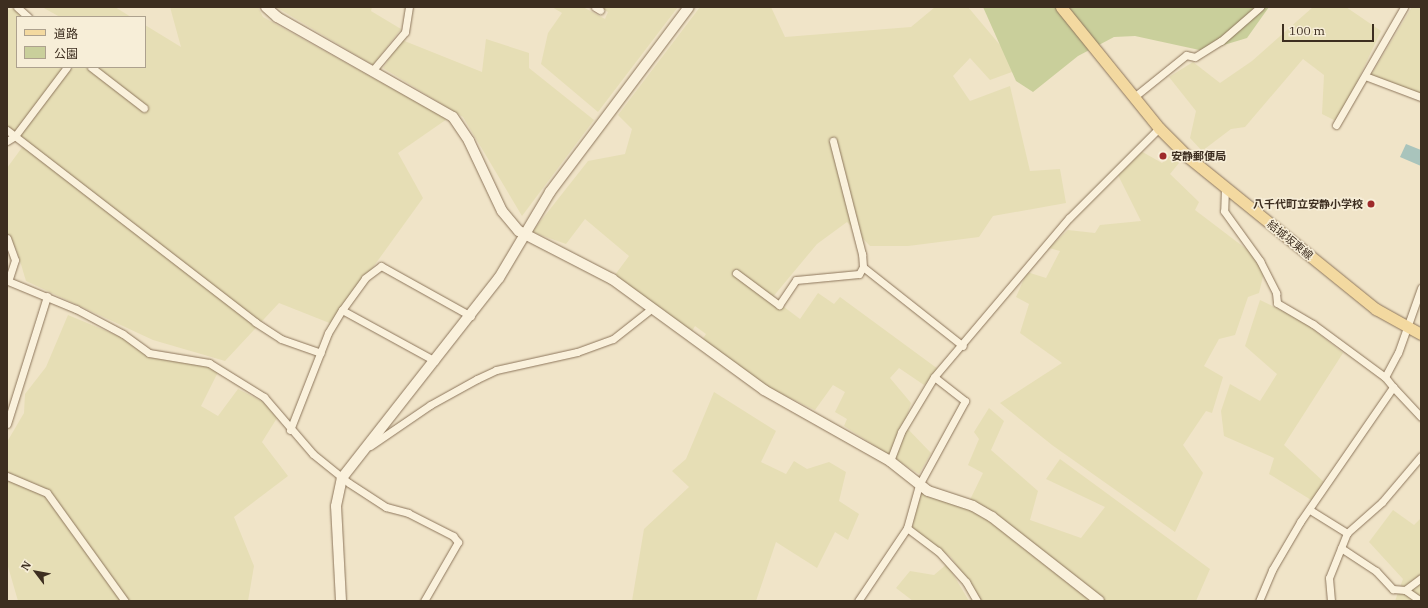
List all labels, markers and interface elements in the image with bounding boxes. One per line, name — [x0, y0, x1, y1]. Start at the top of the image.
legend — [16, 16, 146, 68]
scale bar — [1284, 16, 1376, 42]
text: 100 m — [1289, 23, 1325, 38]
text: 道路 — [54, 26, 78, 41]
text: 公園 — [54, 46, 78, 61]
place label: 安静郵便局 — [1171, 149, 1226, 163]
marker: 安静郵便局 — [1158, 151, 1168, 161]
place label: 八千代町立安静小学校 — [1253, 197, 1363, 211]
marker: 八千代町立安静小学校 — [1366, 199, 1376, 209]
street label: 結城坂東線 — [1264, 218, 1316, 262]
north arrow — [16, 552, 56, 592]
text: N — [18, 558, 34, 573]

